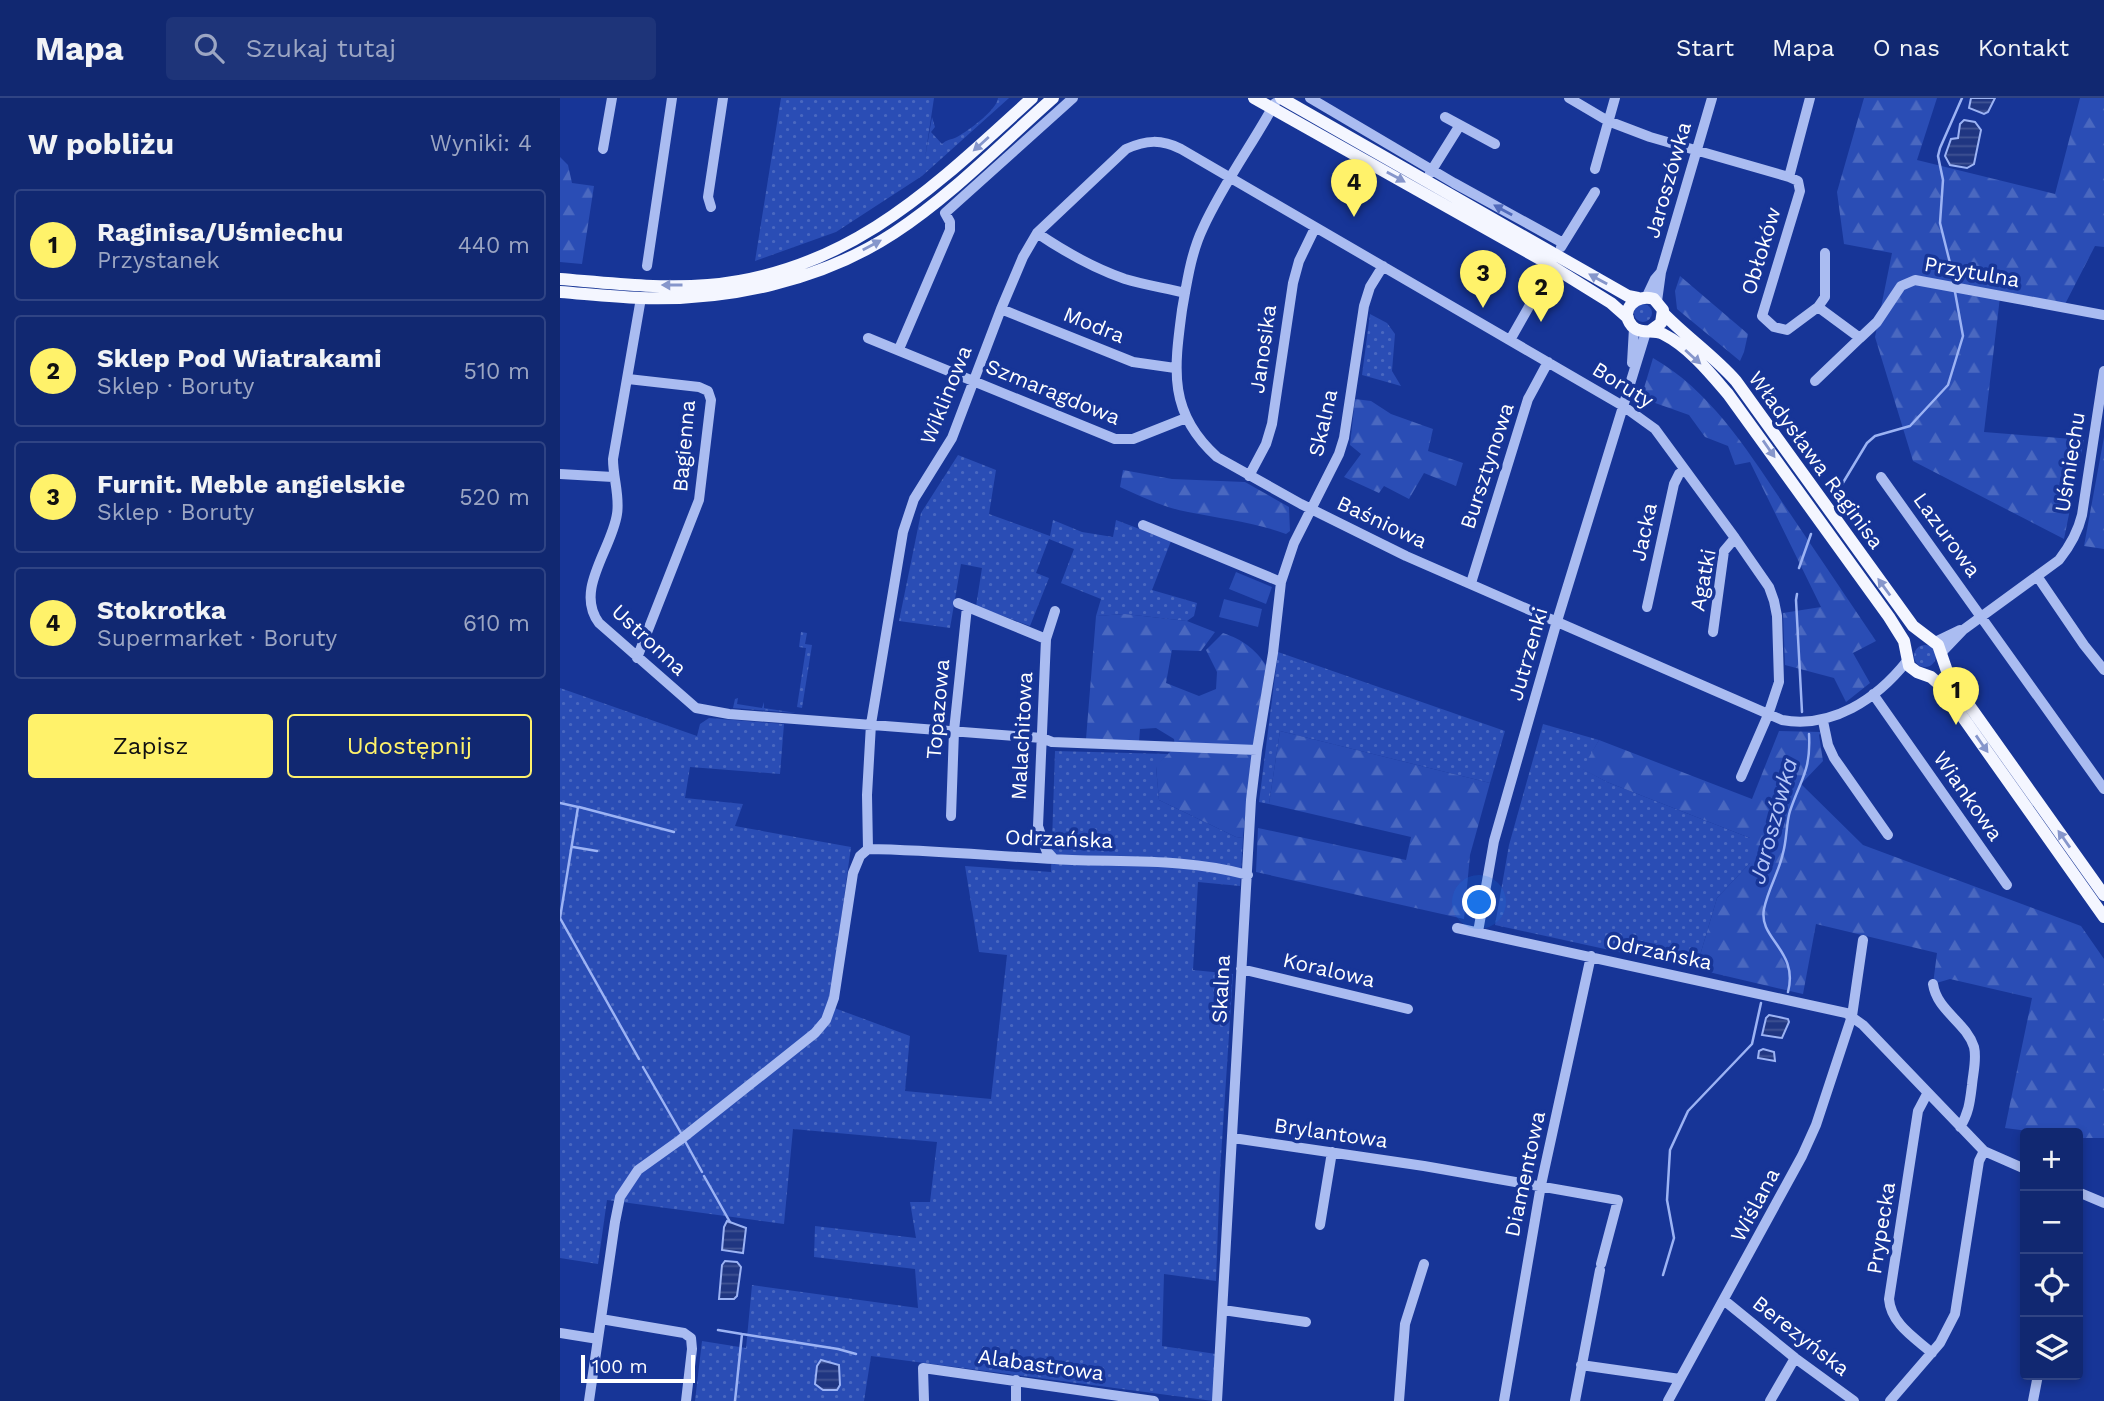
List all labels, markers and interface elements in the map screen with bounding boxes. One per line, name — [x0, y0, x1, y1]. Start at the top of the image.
search box — [166, 17, 656, 80]
text: Mapa — [35, 29, 124, 68]
icon: search — [190, 29, 228, 67]
text: Szukaj tutaj — [246, 33, 396, 63]
text: Start — [1676, 34, 1734, 62]
text: Mapa — [1772, 34, 1835, 62]
text: O nas — [1873, 34, 1940, 62]
text: Kontakt — [1978, 34, 2069, 62]
street label: Jaroszówka — [1639, 119, 1696, 241]
text: W pobliżu — [28, 126, 174, 161]
text: Wyniki: 4 — [430, 130, 532, 157]
one-way arrow — [972, 136, 990, 152]
pin: 4 — [1331, 159, 1377, 217]
one-way arrow — [1386, 171, 1406, 183]
one-way arrow — [1494, 204, 1513, 216]
street label: Obłoków — [1735, 204, 1786, 298]
text: Raginisa/Uśmiechu — [97, 217, 343, 247]
text: 1 — [48, 232, 58, 259]
text: 440 m — [458, 232, 530, 259]
one-way arrow — [862, 239, 882, 251]
text: Przystanek — [97, 247, 220, 274]
pin: 3 — [1460, 250, 1506, 308]
street label: Przytulna — [1922, 251, 2022, 292]
pin: 2 — [1518, 264, 1564, 322]
one-way arrow — [1588, 274, 1608, 286]
one-way arrow — [661, 280, 683, 291]
street label: Modra — [1060, 301, 1128, 348]
street label: Janosika — [1244, 303, 1281, 395]
street label: Wiklinowa — [914, 342, 977, 448]
text: Sklep Pod Wiatrakami — [97, 343, 382, 373]
one-way arrow — [1684, 349, 1702, 365]
street label: Szmaragdowa — [982, 353, 1124, 430]
street label: Boruty — [1588, 356, 1659, 413]
text: 2 — [46, 358, 60, 385]
text: 510 m — [464, 358, 530, 385]
street label: Władysława Raginisa — [1743, 366, 1889, 554]
text: Sklep · Boruty — [97, 373, 254, 400]
street label: Skalna — [1303, 387, 1342, 459]
street label: Bagienna — [667, 399, 700, 493]
street label: Bursztynowa — [1454, 399, 1519, 532]
street label: Uśmiechu — [2049, 410, 2090, 514]
one-way arrow — [1762, 440, 1776, 458]
text: Furnit. Meble angielskie — [97, 469, 405, 499]
text: 3 — [46, 484, 60, 511]
text: 520 m — [459, 484, 530, 511]
street label: Lazurowa — [1908, 488, 1986, 582]
street label: Baśniowa — [1333, 490, 1431, 553]
text: Sklep · Boruty — [97, 499, 254, 526]
street label: Jacka — [1625, 500, 1662, 563]
street label: Agatki — [1684, 547, 1721, 613]
one-way arrow — [1877, 578, 1891, 596]
text: Stokrotka — [97, 595, 226, 625]
street label: Ustronna — [607, 599, 692, 681]
street label: Jutrzenki — [1502, 604, 1553, 703]
text: 4 — [46, 610, 60, 637]
text: 610 m — [463, 610, 530, 637]
text: Supermarket · Boruty — [97, 625, 337, 652]
street label: Topazowa — [921, 658, 954, 760]
pin: 1 — [1933, 667, 1979, 725]
street label: Malachitowa — [1006, 671, 1037, 801]
button: Zapisz — [28, 714, 273, 778]
button: Udostępnij — [287, 714, 532, 778]
one-way arrow — [1975, 735, 1989, 753]
street label: Wiankowa — [1928, 746, 2008, 845]
water label: Jaroszówka — [1744, 755, 1803, 887]
street label: Odrzańska — [1005, 824, 1114, 853]
one-way arrow — [2058, 830, 2072, 848]
your location — [1462, 885, 1496, 919]
street label: Odrzańska — [1604, 928, 1715, 975]
street label: Koralowa — [1281, 947, 1378, 992]
street label: Skalna — [1206, 954, 1235, 1024]
street label: Diamentowa — [1499, 1109, 1550, 1239]
street label: Brylantowa — [1273, 1112, 1390, 1153]
map controls — [2020, 1128, 2083, 1380]
button: + — [2020, 1128, 2083, 1191]
street label: Wiślana — [1725, 1163, 1784, 1246]
street label: Prypecka — [1861, 1180, 1900, 1276]
button: − — [2020, 1191, 2083, 1254]
button: locate — [2020, 1254, 2083, 1317]
street label: Berezyńska — [1748, 1290, 1855, 1381]
button: layers — [2020, 1317, 2083, 1380]
street label: Alabastrowa — [977, 1343, 1106, 1386]
scale bar — [581, 1352, 695, 1384]
text: 100 m — [592, 1355, 648, 1378]

